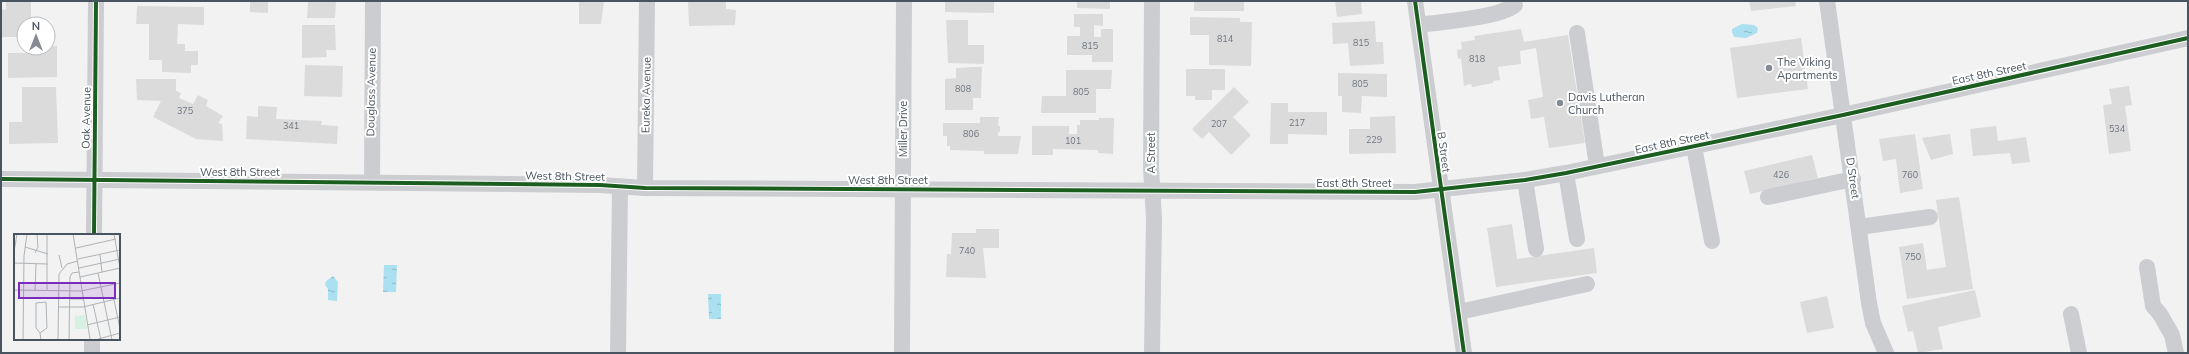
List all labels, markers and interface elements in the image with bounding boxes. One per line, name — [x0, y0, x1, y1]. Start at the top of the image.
north arrow — [16, 16, 56, 56]
text: N — [32, 19, 40, 33]
house number: 814 — [1217, 33, 1234, 44]
house number: 815 — [1353, 37, 1370, 48]
house number: 815 — [1082, 40, 1099, 51]
street label: Douglass Avenue — [363, 47, 379, 137]
house number: 818 — [1469, 53, 1485, 64]
place label: The Viking Apartments — [1777, 55, 1838, 82]
street label: Eureka Avenue — [638, 57, 654, 133]
street label: East 8th Street — [1951, 58, 2027, 88]
marker: The Viking Apartments — [1764, 63, 1774, 73]
house number: 805 — [1352, 78, 1369, 89]
house number: 808 — [955, 83, 971, 94]
house number: 805 — [1073, 86, 1090, 97]
street label: Oak Avenue — [78, 87, 94, 149]
place label: Davis Lutheran Church — [1568, 90, 1645, 117]
marker: Davis Lutheran Church — [1555, 98, 1565, 108]
street label: Miller Drive — [896, 101, 910, 157]
house number: 375 — [177, 105, 194, 116]
house number: 217 — [1289, 117, 1305, 128]
house number: 207 — [1211, 118, 1227, 129]
house number: 341 — [283, 120, 299, 131]
house number: 534 — [2109, 123, 2126, 134]
street label: East 8th Street — [1634, 127, 1710, 157]
house number: 806 — [963, 128, 979, 139]
street label: B Street — [1434, 131, 1454, 173]
street label: A Street — [1144, 132, 1158, 174]
house number: 229 — [1366, 134, 1382, 145]
house number: 101 — [1065, 135, 1081, 146]
street label: D Street — [1843, 156, 1863, 200]
street label: West 8th Street — [200, 165, 280, 179]
street label: West 8th Street — [525, 168, 605, 184]
house number: 426 — [1773, 169, 1789, 180]
house number: 760 — [1902, 169, 1918, 180]
street label: West 8th Street — [848, 173, 928, 187]
street label: East 8th Street — [1316, 176, 1392, 190]
inset map — [14, 234, 120, 340]
house number: 740 — [959, 245, 975, 256]
house number: 750 — [1905, 251, 1921, 262]

